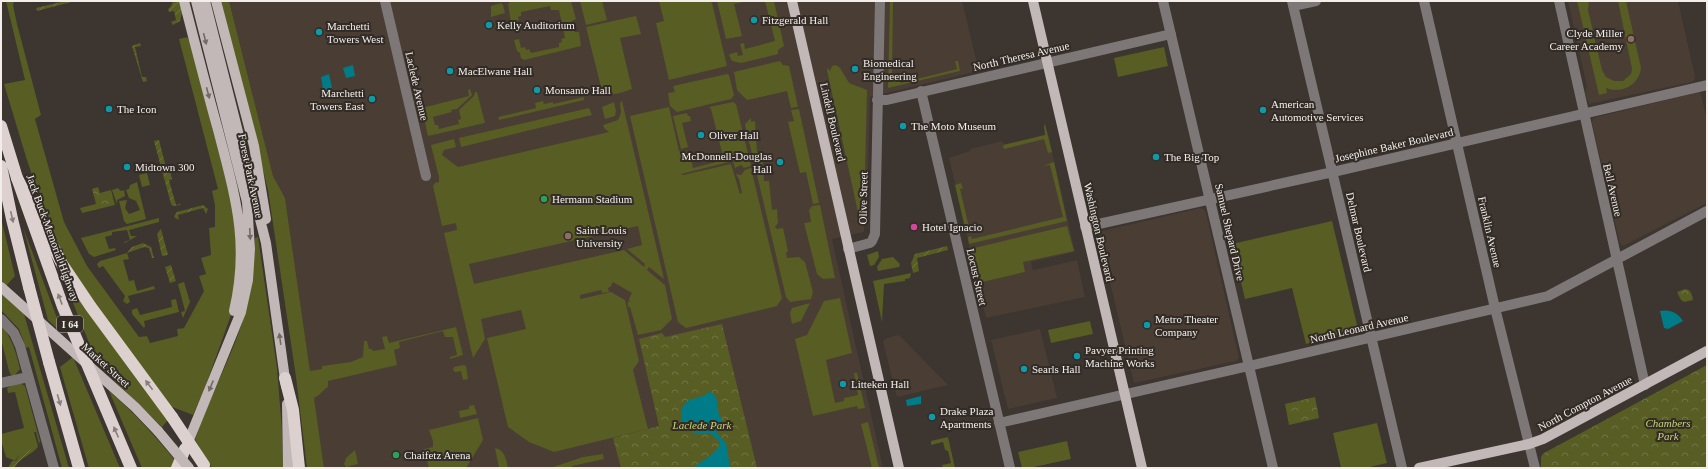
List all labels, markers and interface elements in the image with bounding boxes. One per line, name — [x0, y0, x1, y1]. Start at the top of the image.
place label: Fitzgerald Hall — [762, 14, 828, 26]
marker: Fitzgerald Hall — [749, 15, 759, 25]
place label: Kelly Auditorium — [497, 19, 575, 31]
place label: Marchetti Towers West — [327, 20, 384, 45]
marker: Kelly Auditorium — [484, 20, 494, 30]
marker: Marchetti Towers West — [314, 27, 324, 37]
place label: Clyde Miller Career Academy — [1549, 27, 1623, 52]
one-way arrow — [203, 33, 209, 45]
marker: Clyde Miller Career Academy — [1626, 34, 1636, 44]
street label: North Theresa Avenue — [972, 39, 1070, 73]
street label: Laclede Avenue — [403, 50, 431, 122]
place label: Biomedical Engineering — [863, 57, 917, 82]
marker: Biomedical Engineering — [850, 64, 860, 74]
place label: MacElwane Hall — [458, 65, 532, 77]
marker: MacElwane Hall — [445, 66, 455, 76]
street label: Lindell Boulevard — [818, 82, 848, 163]
place label: Monsanto Hall — [545, 84, 611, 96]
marker: Monsanto Hall — [532, 85, 542, 95]
one-way arrow — [205, 87, 211, 99]
place label: Marchetti Towers East — [310, 87, 364, 112]
marker: Marchetti Towers East — [367, 94, 377, 104]
place label: American Automotive Services — [1271, 98, 1364, 123]
place label: The Icon — [117, 103, 157, 115]
marker: The Icon — [104, 104, 114, 114]
marker: American Automotive Services — [1258, 105, 1268, 115]
place label: The Moto Museum — [911, 120, 996, 132]
marker: The Moto Museum — [898, 121, 908, 131]
street label: Josephine Baker Boulevard — [1334, 125, 1455, 164]
place label: Oliver Hall — [709, 129, 759, 141]
marker: Oliver Hall — [696, 130, 706, 140]
street label: Forest Park Avenue — [236, 133, 266, 219]
place label: McDonnell-Douglas Hall — [682, 150, 772, 175]
place label: The Big Top — [1164, 151, 1220, 163]
marker: The Big Top — [1151, 152, 1161, 162]
marker: McDonnell-Douglas Hall — [775, 157, 785, 167]
place label: Midtown 300 — [135, 161, 195, 173]
marker: Midtown 300 — [122, 162, 132, 172]
street label: Bell Avenue — [1601, 162, 1625, 218]
street label: Olive Street — [857, 171, 869, 225]
street label: Jack Buck Memorial Highway — [24, 173, 82, 304]
street label: Washington Boulevard — [1082, 182, 1116, 283]
street label: Samuel Shepard Drive — [1213, 182, 1247, 282]
street label: Delmar Boulevard — [1344, 191, 1374, 274]
place label: Hermann Stadium — [552, 193, 633, 205]
marker: Hermann Stadium — [539, 194, 549, 204]
street label: Franklin Avenue — [1476, 195, 1504, 269]
one-way arrow — [9, 211, 15, 224]
place label: Hotel Ignacio — [922, 221, 983, 233]
marker: Hotel Ignacio — [909, 222, 919, 232]
place label: Saint Louis University — [576, 224, 626, 249]
one-way arrow — [246, 228, 253, 240]
marker: Saint Louis University — [563, 231, 573, 241]
street label: Locust Street — [965, 247, 989, 307]
one-way arrow — [57, 293, 63, 305]
street label: North Leonard Avenue — [1309, 311, 1409, 345]
place label: Metro Theater Company — [1155, 313, 1218, 338]
road number: I 64 — [57, 316, 83, 332]
marker: Metro Theater Company — [1142, 320, 1152, 330]
one-way arrow — [277, 333, 283, 345]
street label: Market Street — [80, 340, 132, 390]
place label: Pavyer Printing Machine Works — [1085, 344, 1154, 369]
marker: Pavyer Printing Machine Works — [1072, 351, 1082, 361]
place label: Searls Hall — [1032, 363, 1081, 375]
marker: Searls Hall — [1019, 364, 1029, 374]
street label: North Compton Avenue — [1536, 373, 1634, 433]
place label: Litteken Hall — [851, 378, 909, 390]
marker: Litteken Hall — [838, 379, 848, 389]
one-way arrow — [144, 380, 153, 391]
one-way arrow — [208, 381, 214, 393]
one-way arrow — [57, 394, 63, 406]
place label: Drake Plaza Apartments — [940, 405, 994, 430]
marker: Drake Plaza Apartments — [927, 412, 937, 422]
park label: Chambers Park — [1645, 417, 1691, 442]
park label: Laclede Park — [672, 419, 733, 431]
one-way arrow — [112, 426, 118, 438]
place label: Chaifetz Arena — [404, 449, 470, 461]
marker: Chaifetz Arena — [391, 450, 401, 460]

